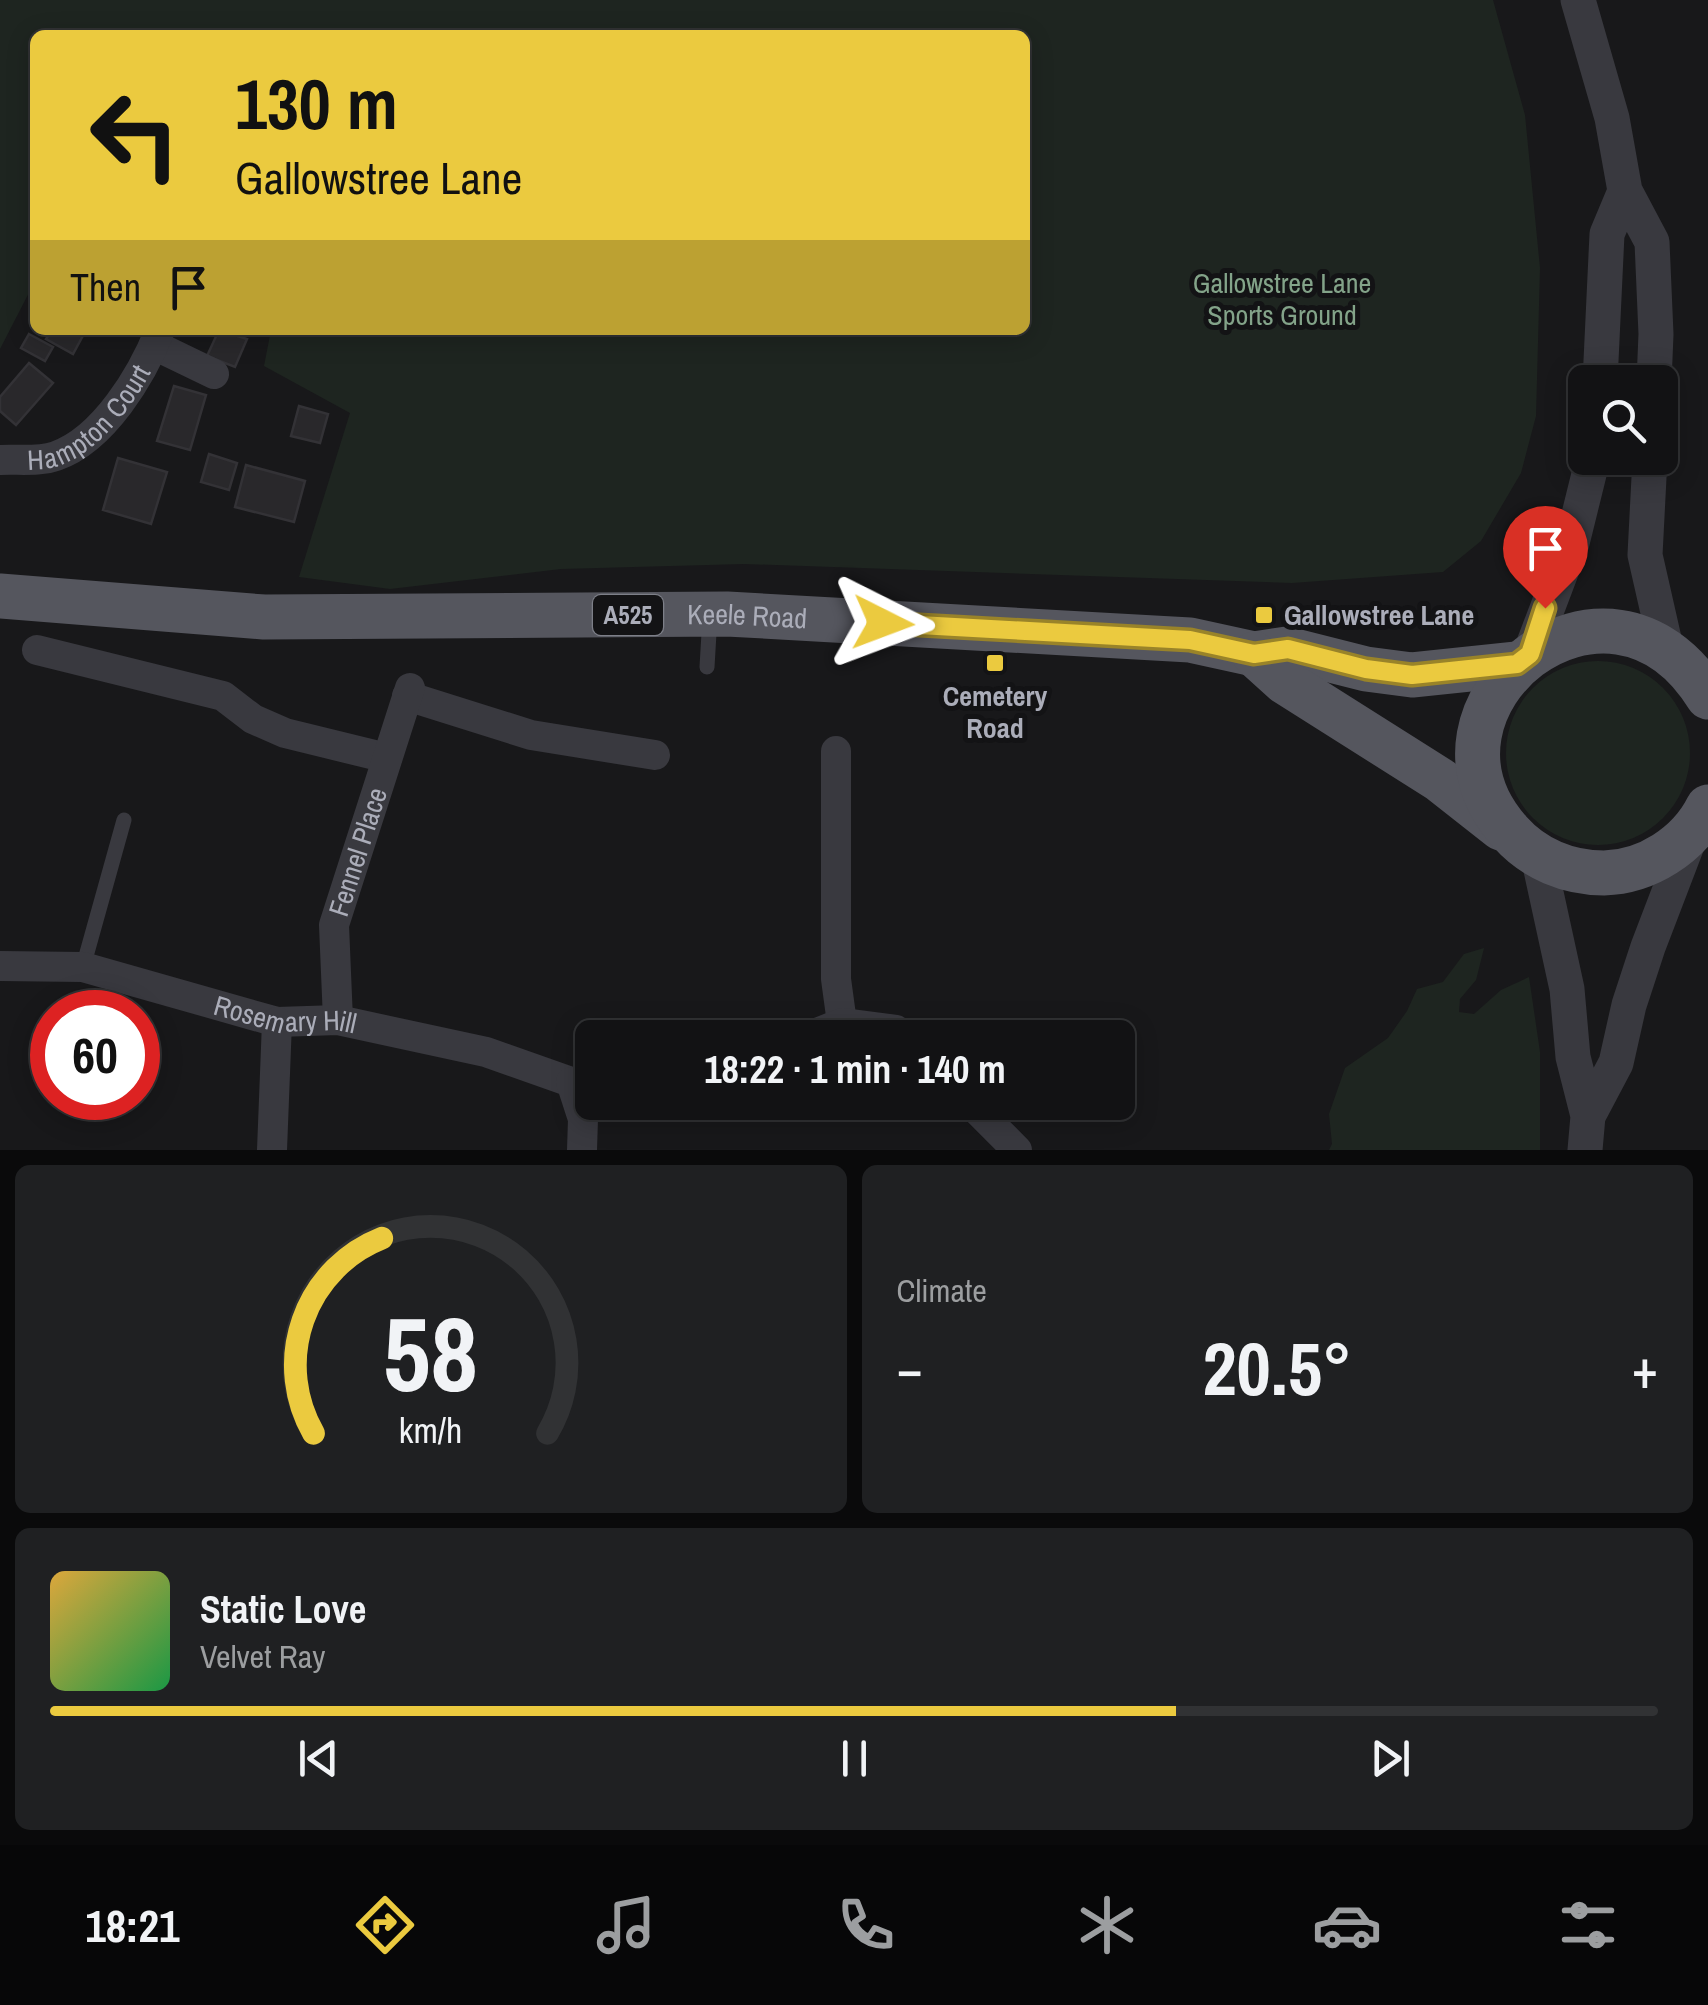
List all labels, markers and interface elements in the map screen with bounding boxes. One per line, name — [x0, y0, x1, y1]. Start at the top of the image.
text: 130 m — [235, 57, 398, 151]
icon: left — [70, 70, 200, 200]
text: Gallowstree Lane — [235, 147, 522, 208]
icon: arrive — [161, 260, 216, 315]
text: Then — [70, 262, 141, 313]
park label: Gallowstree Lane Sports Ground — [1193, 264, 1371, 334]
street label: Hampton Court — [26, 358, 159, 479]
map controls — [1568, 365, 1678, 475]
button: search — [1568, 365, 1678, 475]
pin — [1503, 506, 1588, 609]
icon: arrive — [1518, 521, 1573, 576]
position arrow — [831, 571, 935, 675]
road number: A525 — [593, 595, 663, 635]
street label: Keele Road — [687, 595, 808, 637]
place label: Gallowstree Lane — [1284, 596, 1474, 634]
marker: Gallowstree Lane — [1253, 604, 1275, 626]
marker: Cemetery Road — [984, 652, 1006, 674]
place label: Cemetery Road — [943, 677, 1048, 747]
street label: Fennel Place — [319, 783, 396, 921]
street label: Rosemary Hill — [209, 986, 360, 1042]
speed limit sign: 60 — [30, 990, 160, 1120]
text: 18:22 · 1 min · 140 m — [704, 1044, 1006, 1095]
text: Climate — [897, 1269, 987, 1312]
text: 58 — [383, 1283, 478, 1423]
text: 20.5° — [1202, 1317, 1352, 1418]
text: − — [897, 1331, 923, 1405]
text: + — [1632, 1331, 1658, 1405]
text: km/h — [399, 1406, 463, 1454]
text: Static Love — [200, 1584, 366, 1635]
text: Velvet Ray — [200, 1635, 325, 1678]
icon: previous — [291, 1731, 346, 1786]
icon: pause — [827, 1731, 882, 1786]
icon: next — [1363, 1731, 1418, 1786]
icon: directions — [350, 1890, 420, 1960]
icon: music — [591, 1890, 661, 1960]
icon: phone — [831, 1890, 901, 1960]
icon: climate — [1072, 1890, 1142, 1960]
icon: car — [1312, 1890, 1382, 1960]
icon: filters — [1553, 1890, 1623, 1960]
text: 18:21 — [85, 1895, 180, 1956]

